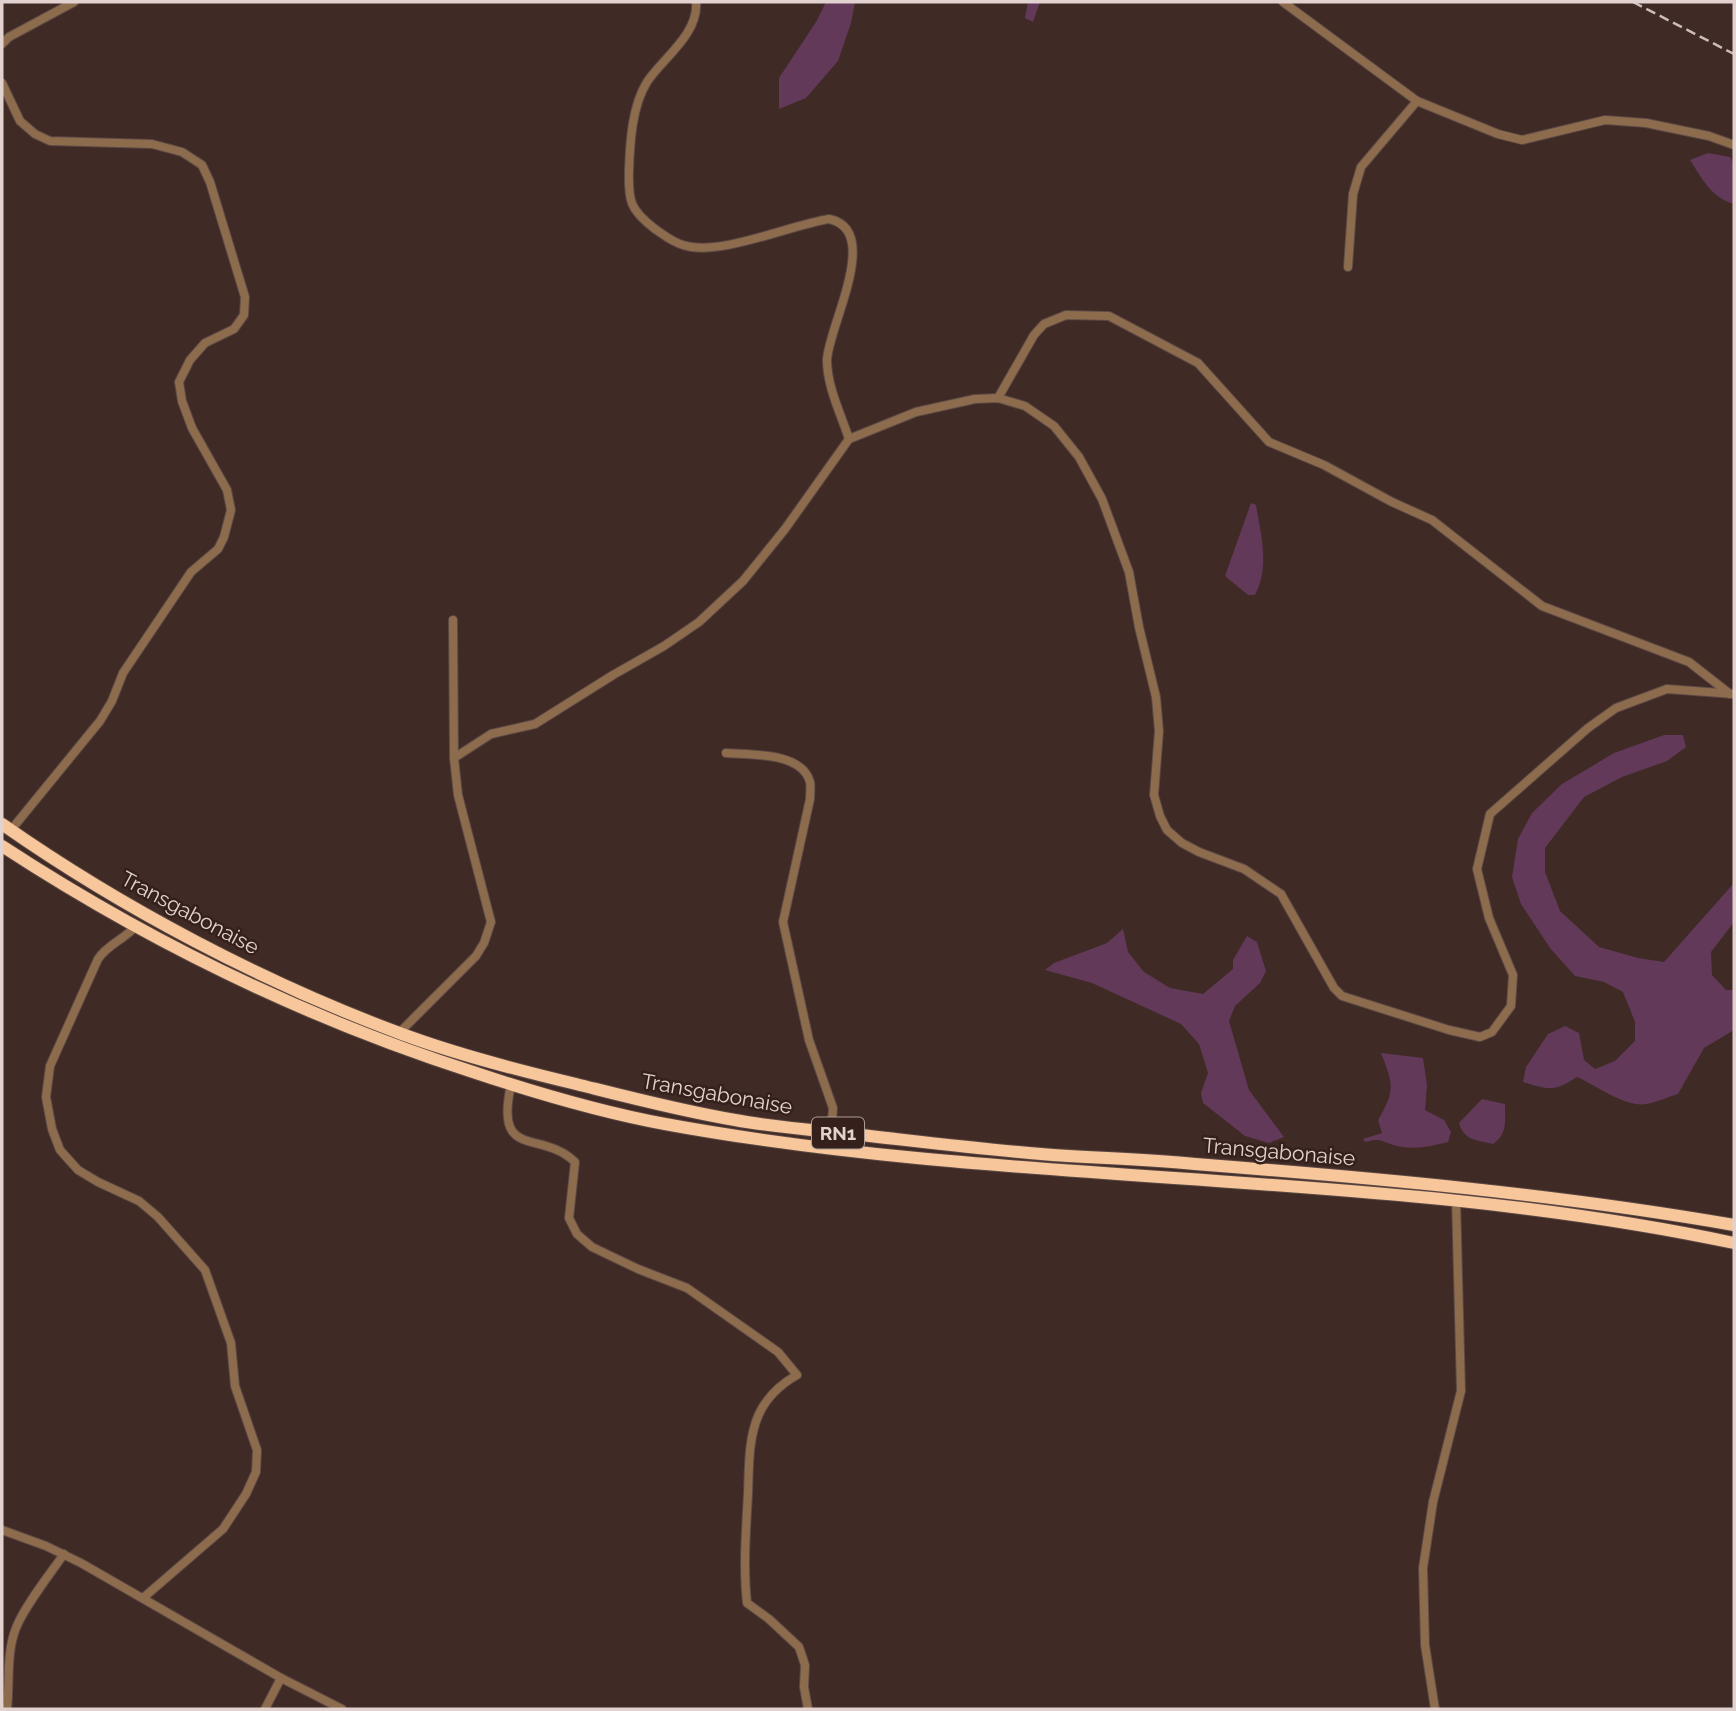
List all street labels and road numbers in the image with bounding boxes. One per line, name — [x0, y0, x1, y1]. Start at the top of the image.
street label: Transgabonaise — [117, 866, 264, 959]
street label: Transgabonaise — [640, 1068, 794, 1119]
road number: RN1 — [812, 1118, 864, 1148]
street label: Transgabonaise — [1202, 1132, 1356, 1171]

